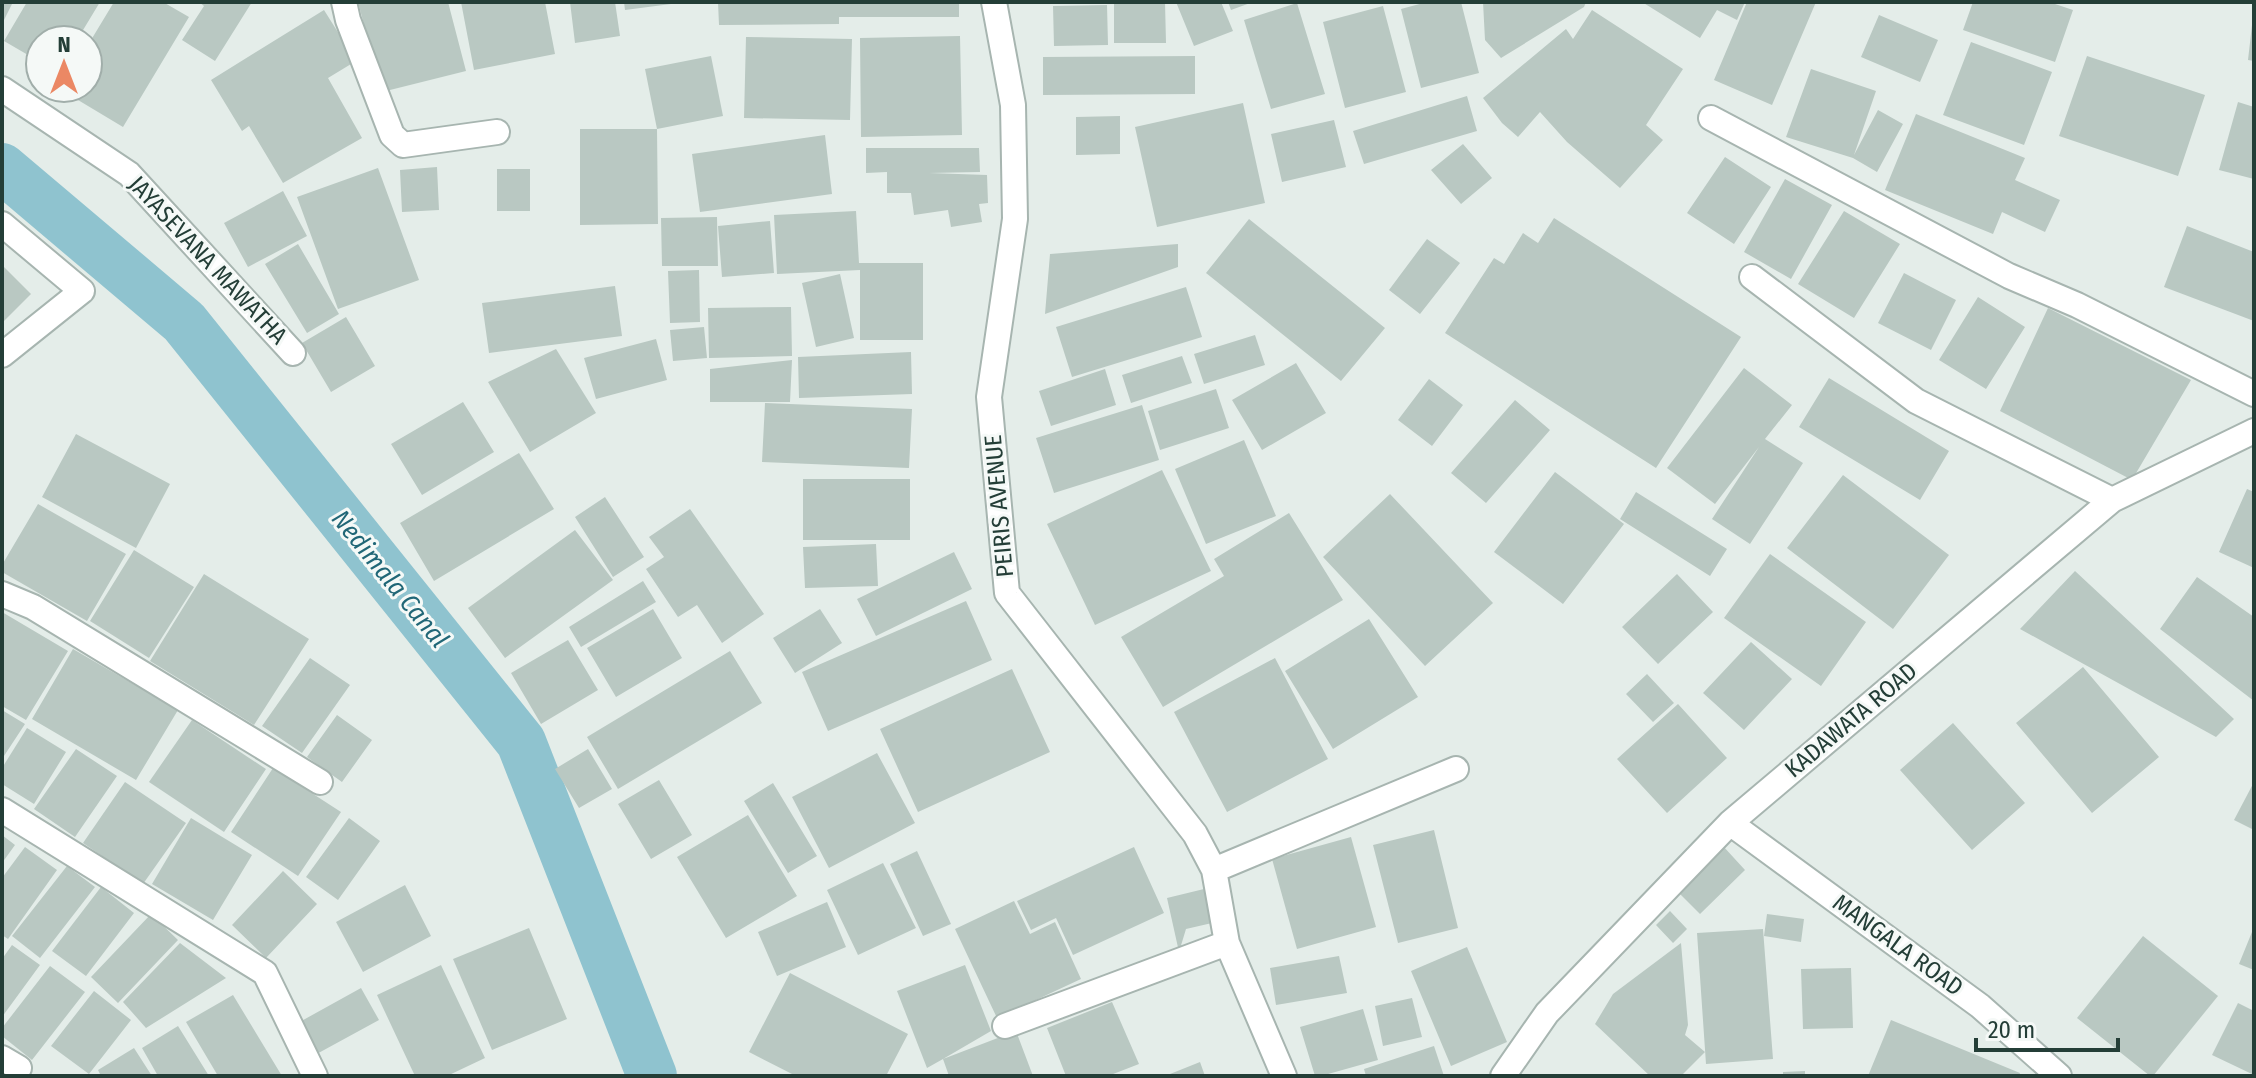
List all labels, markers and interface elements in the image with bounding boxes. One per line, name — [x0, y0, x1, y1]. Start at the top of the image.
north arrow — [24, 24, 104, 104]
text: N — [57, 31, 71, 58]
street label: JAYASEVANA MAWATHA — [123, 170, 293, 350]
street label: PEIRIS AVENUE — [979, 434, 1019, 578]
water label: Nedimala Canal — [325, 504, 455, 654]
street label: KADAWATA ROAD — [1779, 657, 1923, 783]
street label: MANGALA ROAD — [1828, 888, 1968, 1002]
scale bar — [1976, 1002, 2118, 1052]
text: 20 m — [1988, 1016, 2035, 1044]

